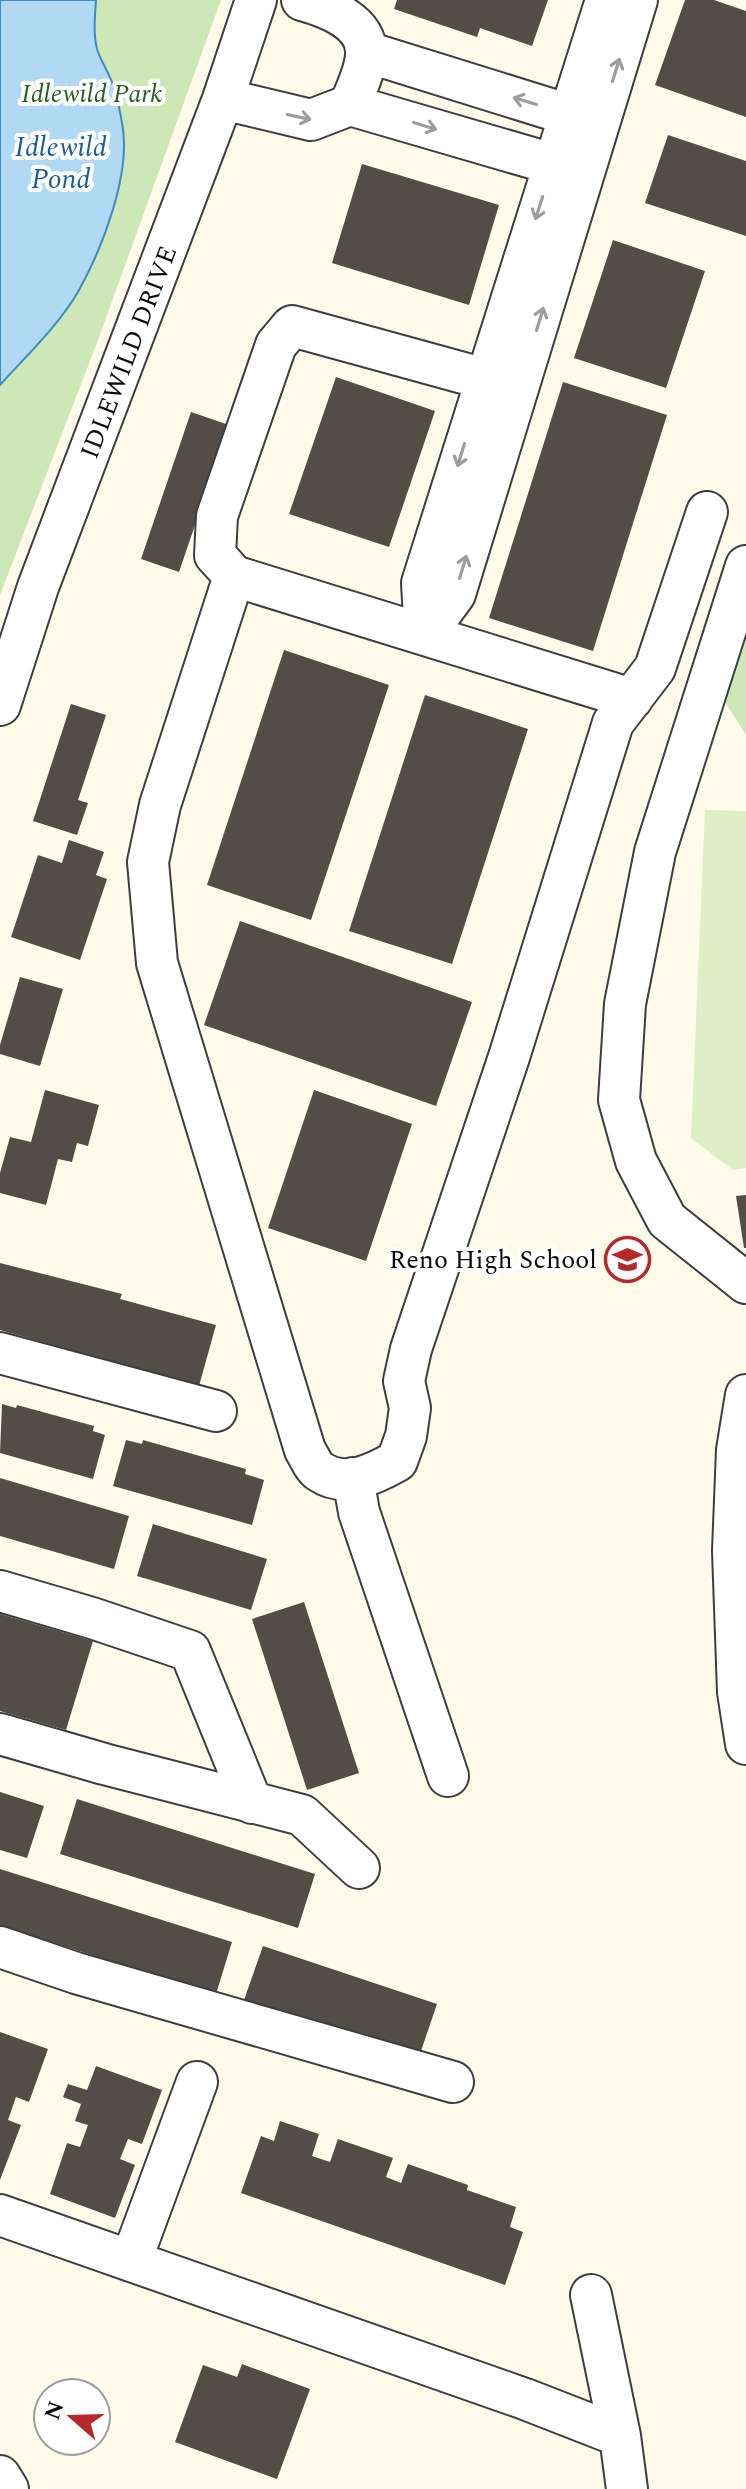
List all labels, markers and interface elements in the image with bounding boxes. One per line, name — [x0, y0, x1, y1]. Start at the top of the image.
one-way arrow — [609, 58, 624, 84]
park label: Idlewild Park — [21, 74, 163, 114]
one-way arrow — [513, 93, 539, 108]
one-way arrow — [285, 110, 311, 125]
one-way arrow — [411, 119, 437, 134]
water label: Idlewild Pond — [15, 126, 107, 201]
one-way arrow — [531, 195, 546, 220]
street label: IDLEWILD DRIVE — [70, 240, 188, 465]
one-way arrow — [534, 307, 548, 332]
one-way arrow — [452, 443, 467, 468]
one-way arrow — [456, 555, 471, 581]
school or university icon: Reno High School — [604, 1235, 652, 1283]
place label: Reno High School — [389, 1240, 597, 1280]
north arrow — [32, 2377, 112, 2457]
text: N — [36, 2397, 73, 2425]

